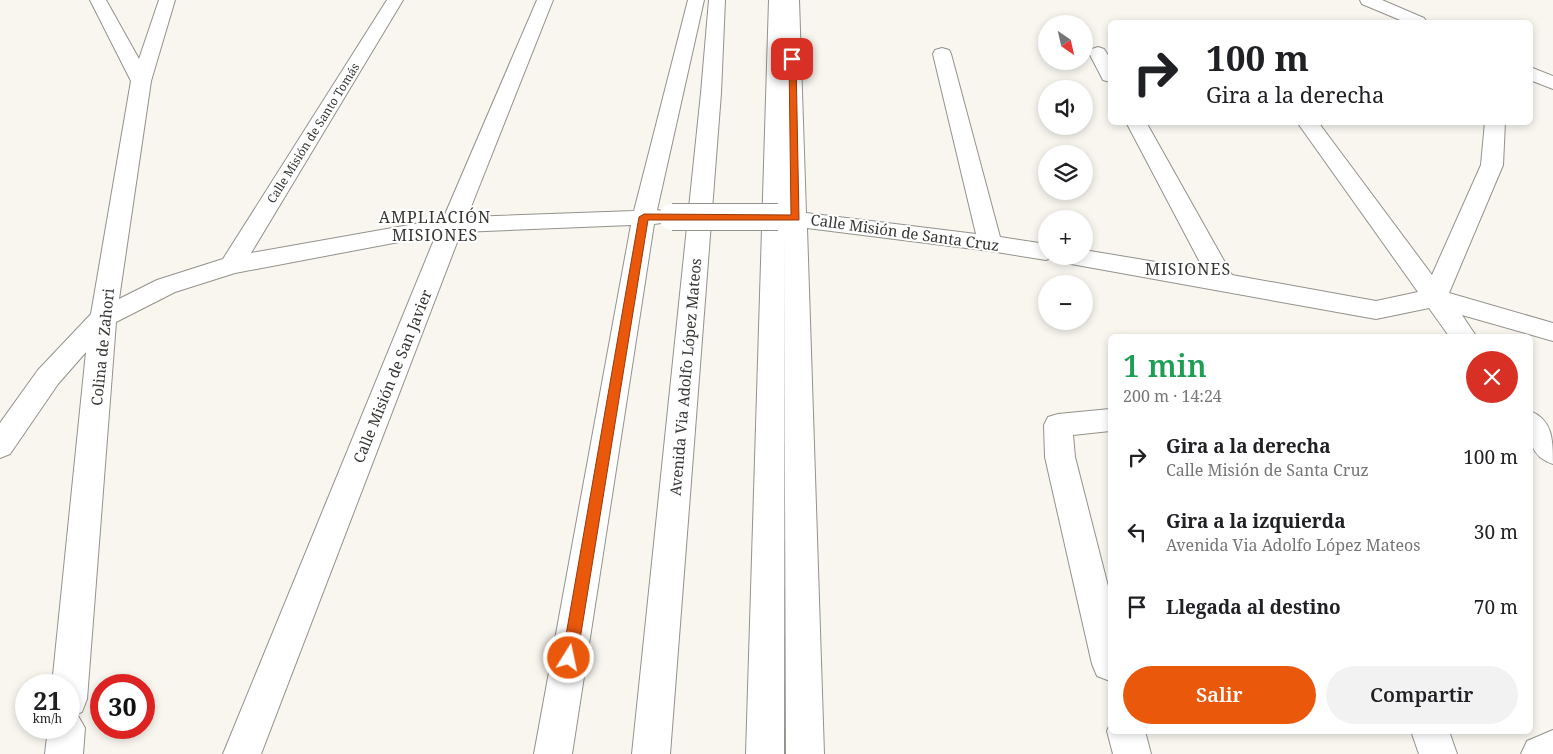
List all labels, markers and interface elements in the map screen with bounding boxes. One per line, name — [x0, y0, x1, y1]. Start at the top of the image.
north arrow — [1038, 15, 1092, 70]
map controls — [1038, 15, 1093, 330]
text: 100 m — [1206, 34, 1309, 81]
pin — [771, 38, 813, 80]
icon: right — [1123, 40, 1188, 105]
icon: arrive — [778, 45, 806, 73]
street label: Calle Misión de Santo Tomás — [263, 60, 363, 206]
text: Gira a la derecha — [1206, 79, 1384, 109]
button: sound — [1038, 80, 1093, 135]
button: layers — [1038, 145, 1093, 200]
district label: AMPLIACIÓN MISIONES — [379, 206, 491, 246]
street label: Calle Misión de Santa Cruz — [810, 209, 1000, 255]
button: + — [1038, 210, 1093, 265]
street label: Avenida Via Adolfo López Mateos — [665, 257, 705, 497]
district label: MISIONES — [1145, 258, 1231, 280]
button: − — [1038, 275, 1093, 330]
street label: Calle Misión de San Javier — [348, 286, 436, 466]
street label: Colina de Zahori — [86, 287, 118, 407]
text: 1 min — [1123, 345, 1207, 386]
button: close — [1466, 351, 1518, 403]
text: 200 m · 14:24 — [1123, 385, 1222, 407]
text: Gira a la derecha — [1166, 433, 1331, 459]
icon: right — [1123, 443, 1151, 471]
text: 100 m — [1463, 444, 1518, 470]
text: Calle Misión de Santa Cruz — [1166, 459, 1369, 481]
text: Gira a la izquierda — [1166, 508, 1346, 534]
icon: left — [1123, 518, 1151, 546]
text: 30 m — [1474, 519, 1518, 545]
text: Avenida Via Adolfo López Mateos — [1166, 534, 1421, 556]
icon: arrive — [1123, 593, 1151, 621]
text: Llegada al destino — [1166, 594, 1341, 620]
text: 70 m — [1474, 594, 1518, 620]
position arrow — [542, 631, 594, 683]
button: Salir — [1123, 666, 1316, 724]
button: Compartir — [1326, 666, 1518, 724]
speed limit sign: 30 — [90, 674, 155, 739]
text: 21 — [33, 683, 62, 717]
text: km/h — [33, 710, 62, 727]

